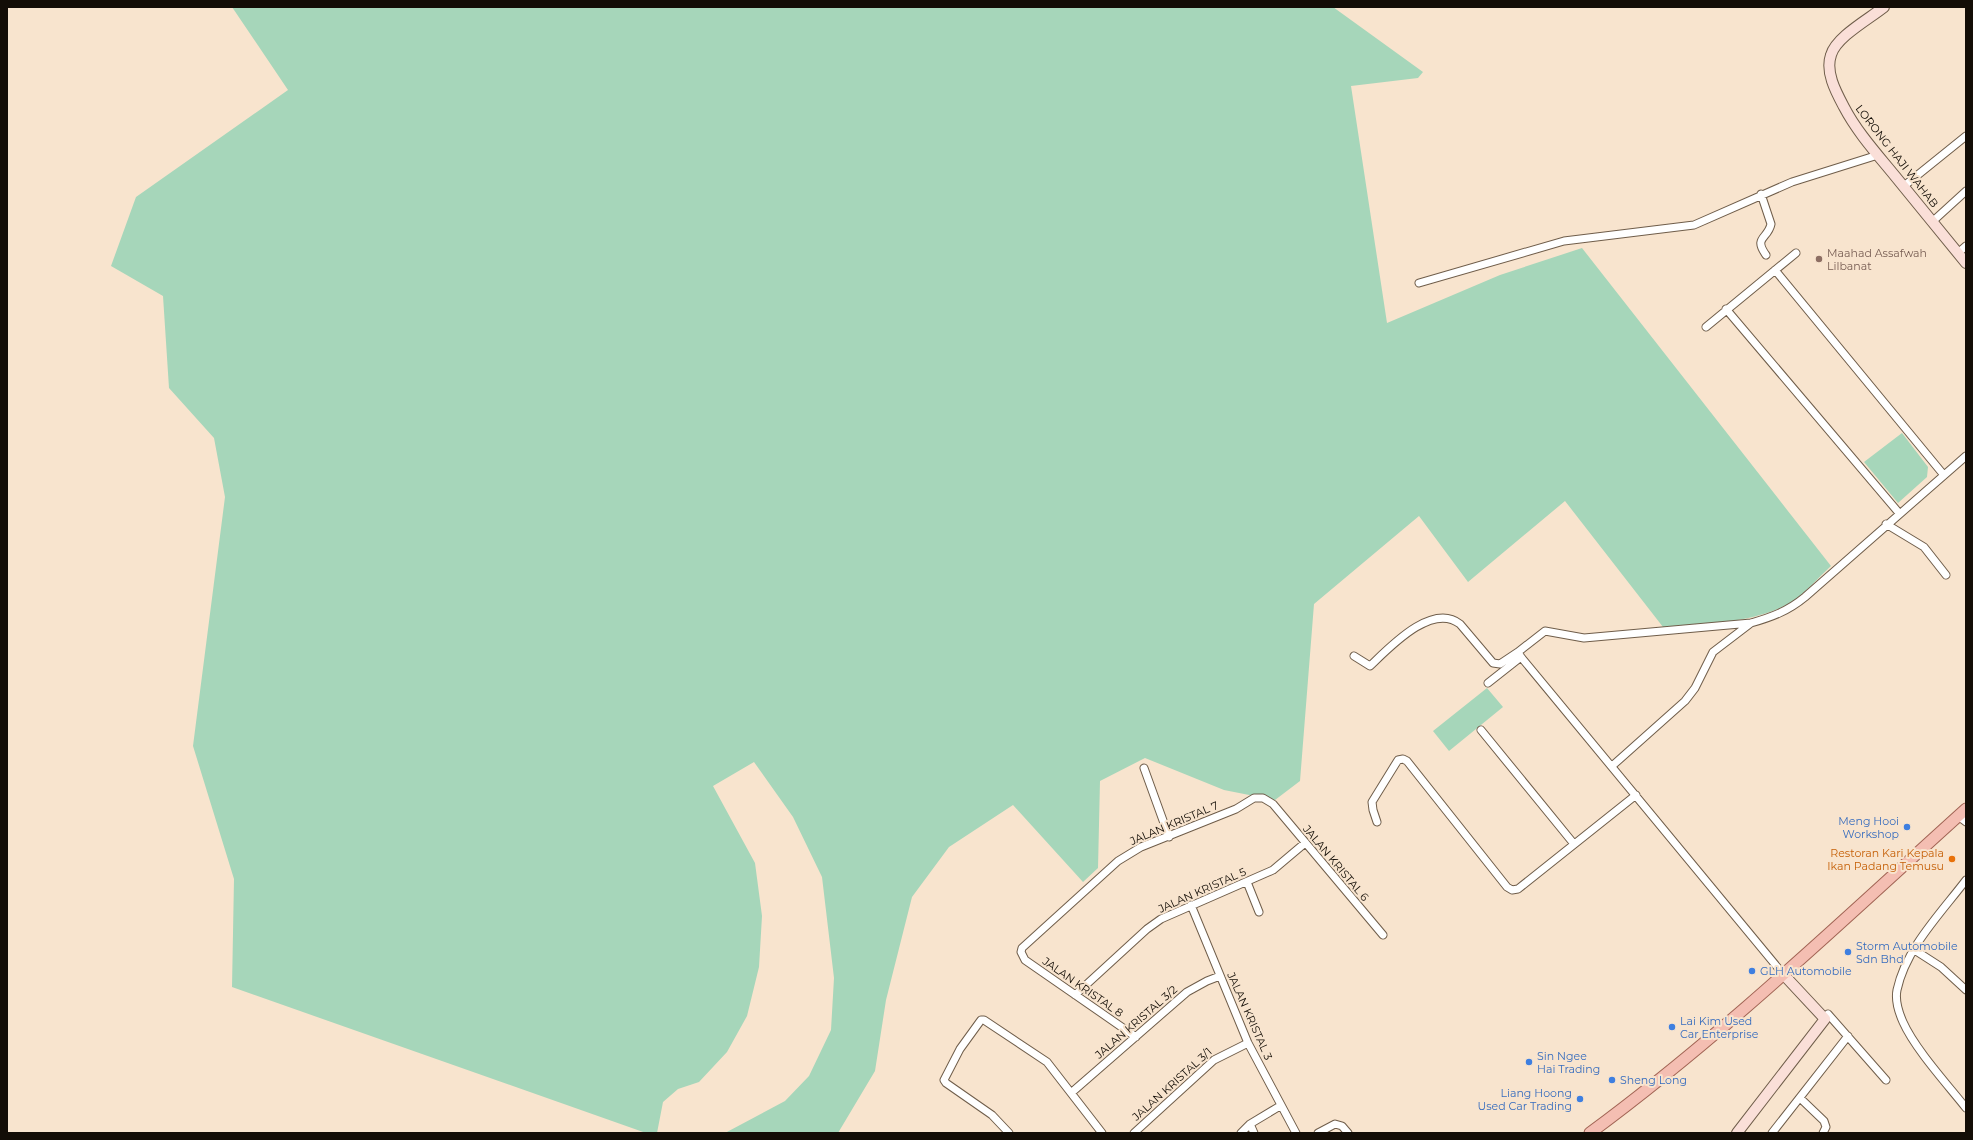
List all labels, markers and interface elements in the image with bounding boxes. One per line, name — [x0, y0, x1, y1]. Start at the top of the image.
street label: LORONG HAJI WAHAB — [1853, 102, 1941, 210]
place label: Maahad Assafwah Lilbanat — [1827, 246, 1927, 273]
marker: Maahad Assafwah Lilbanat — [1814, 254, 1824, 264]
street label: JALAN KRISTAL 7 — [1127, 798, 1220, 848]
place label: Meng Hooi Workshop — [1838, 814, 1899, 841]
street label: JALAN KRISTAL 6 — [1299, 821, 1372, 904]
marker: Meng Hooi Workshop — [1902, 822, 1912, 832]
place label: Restoran Kari Kepala Ikan Padang Temusu — [1827, 846, 1944, 873]
marker: Restoran Kari Kepala Ikan Padang Temusu — [1947, 854, 1957, 864]
street label: JALAN KRISTAL 5 — [1155, 864, 1248, 916]
place label: Storm Automobile Sdn Bhd — [1856, 939, 1958, 966]
marker: Storm Automobile Sdn Bhd — [1843, 947, 1853, 957]
street label: JALAN KRISTAL 8 — [1039, 953, 1126, 1020]
place label: GLH Automobile — [1760, 964, 1852, 978]
marker: GLH Automobile — [1747, 966, 1757, 976]
street label: JALAN KRISTAL 3 — [1224, 969, 1276, 1062]
street label: JALAN KRISTAL 3/2 — [1091, 982, 1180, 1062]
place label: Lai Kim Used Car Enterprise — [1680, 1014, 1759, 1041]
marker: Lai Kim Used Car Enterprise — [1667, 1022, 1677, 1032]
street label: JALAN KRISTAL 3/1 — [1128, 1044, 1215, 1124]
place label: Sin Ngee Hai Trading — [1537, 1049, 1600, 1076]
marker: Sin Ngee Hai Trading — [1524, 1057, 1534, 1067]
place label: Sheng Long — [1620, 1073, 1687, 1087]
marker: Sheng Long — [1607, 1075, 1617, 1085]
place label: Liang Hoong Used Car Trading — [1477, 1086, 1572, 1113]
marker: Liang Hoong Used Car Trading — [1575, 1094, 1585, 1104]

